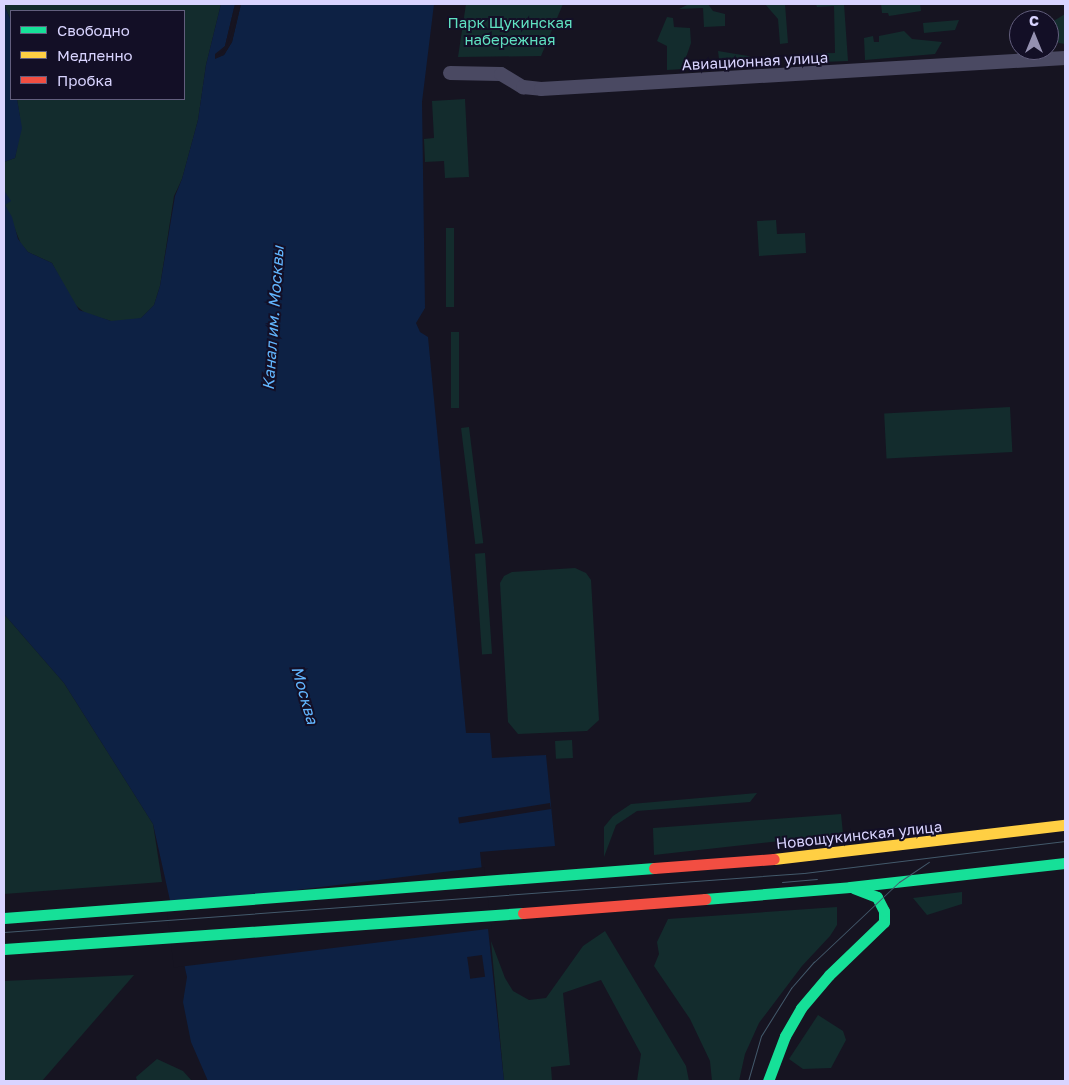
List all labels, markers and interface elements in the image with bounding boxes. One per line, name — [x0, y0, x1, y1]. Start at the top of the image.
legend — [10, 10, 185, 100]
north arrow — [1009, 10, 1059, 60]
text: С — [1029, 12, 1039, 29]
park label: Парк Щукинская набережная — [448, 13, 572, 48]
text: Свободно — [57, 21, 130, 39]
text: Медленно — [57, 46, 133, 64]
street label: Авиационная улица — [681, 48, 829, 74]
text: Пробка — [57, 71, 112, 89]
water label: Канал им. Москвы — [258, 245, 288, 391]
water label: Москва — [288, 664, 322, 726]
street label: Новощукинская улица — [775, 817, 943, 853]

